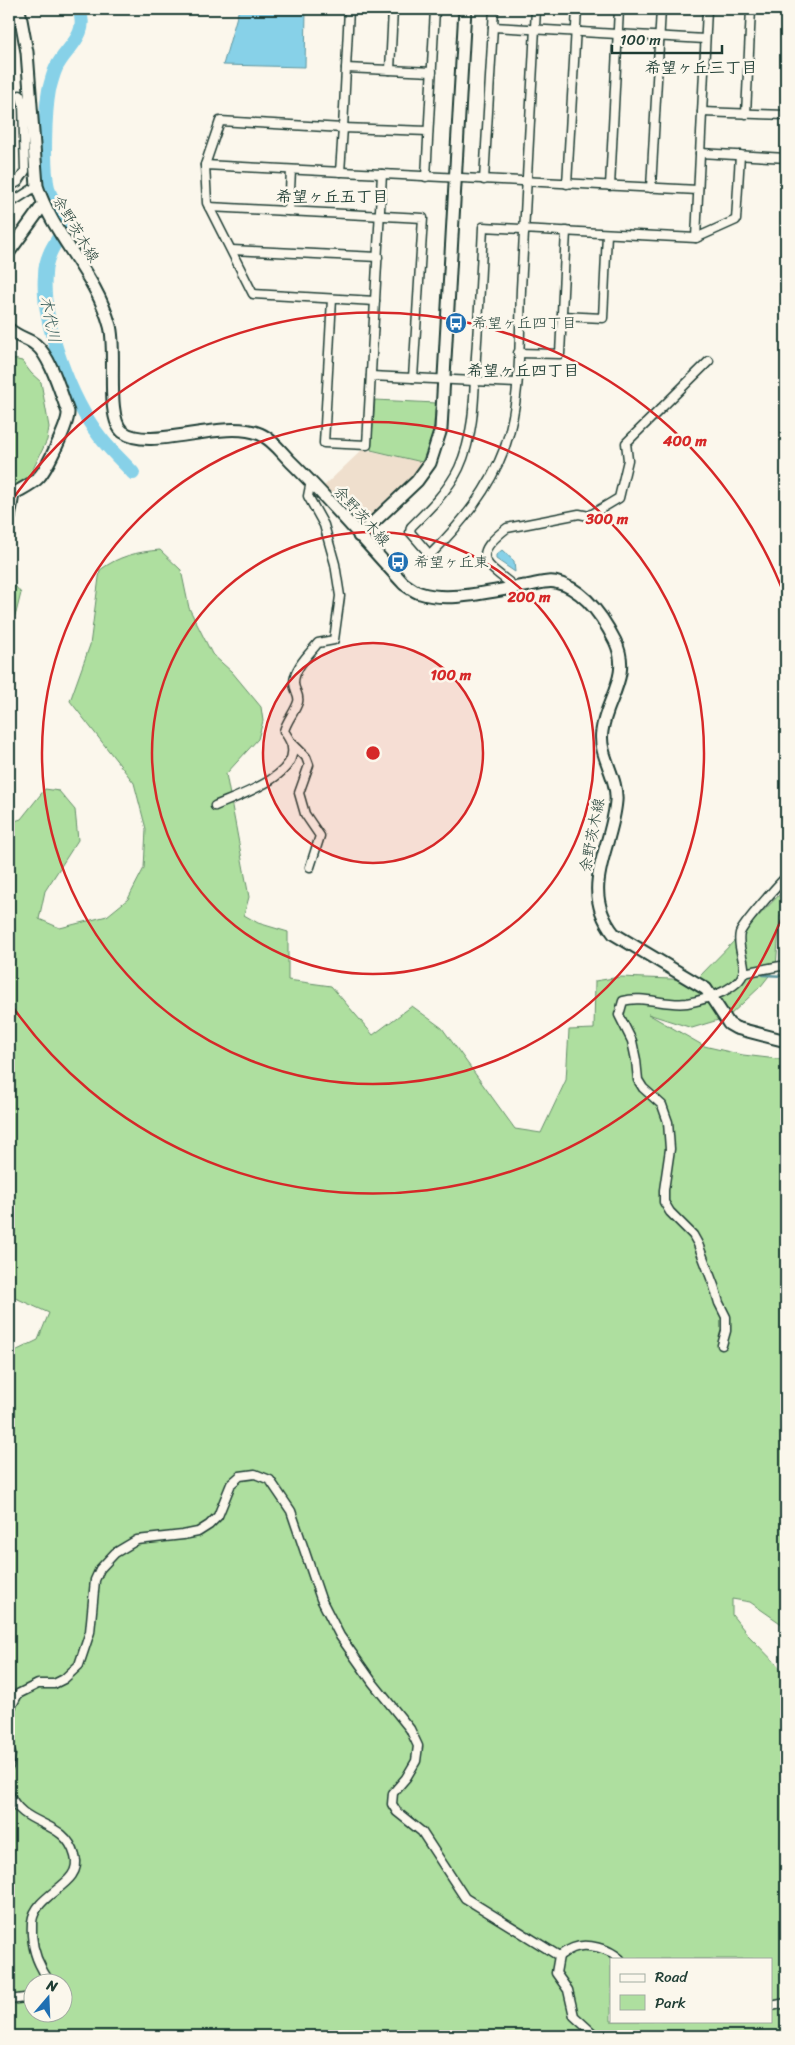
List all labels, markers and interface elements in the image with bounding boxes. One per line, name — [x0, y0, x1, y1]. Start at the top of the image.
scale bar — [612, 22, 722, 54]
text: 100 m — [620, 27, 661, 53]
district label: 希望ヶ丘三丁目 — [645, 53, 757, 82]
district label: 希望ヶ丘五丁目 — [276, 182, 388, 211]
street label: 余野茨木線 — [46, 190, 106, 268]
water label: 木代川 — [31, 293, 70, 346]
place label: 希望ヶ丘四丁目 — [472, 310, 577, 336]
bus stop icon: 希望ヶ丘四丁目 — [444, 311, 468, 335]
district label: 希望ヶ丘四丁目 — [467, 356, 579, 385]
text: 400 m — [662, 428, 707, 454]
street label: 余野茨木線 — [327, 479, 397, 553]
text: 300 m — [585, 506, 629, 532]
place label: 希望ヶ丘東 — [414, 549, 489, 575]
bus stop icon: 希望ヶ丘東 — [386, 550, 410, 574]
text: 200 m — [506, 584, 551, 610]
text: 100 m — [431, 662, 472, 688]
centre of rings — [364, 744, 382, 762]
street label: 余野茨木線 — [572, 796, 612, 874]
legend — [610, 1958, 772, 2022]
text: Road — [655, 1964, 688, 1990]
north arrow — [22, 1972, 72, 2022]
text: N — [42, 1972, 61, 2000]
text: Park — [655, 1990, 686, 2016]

